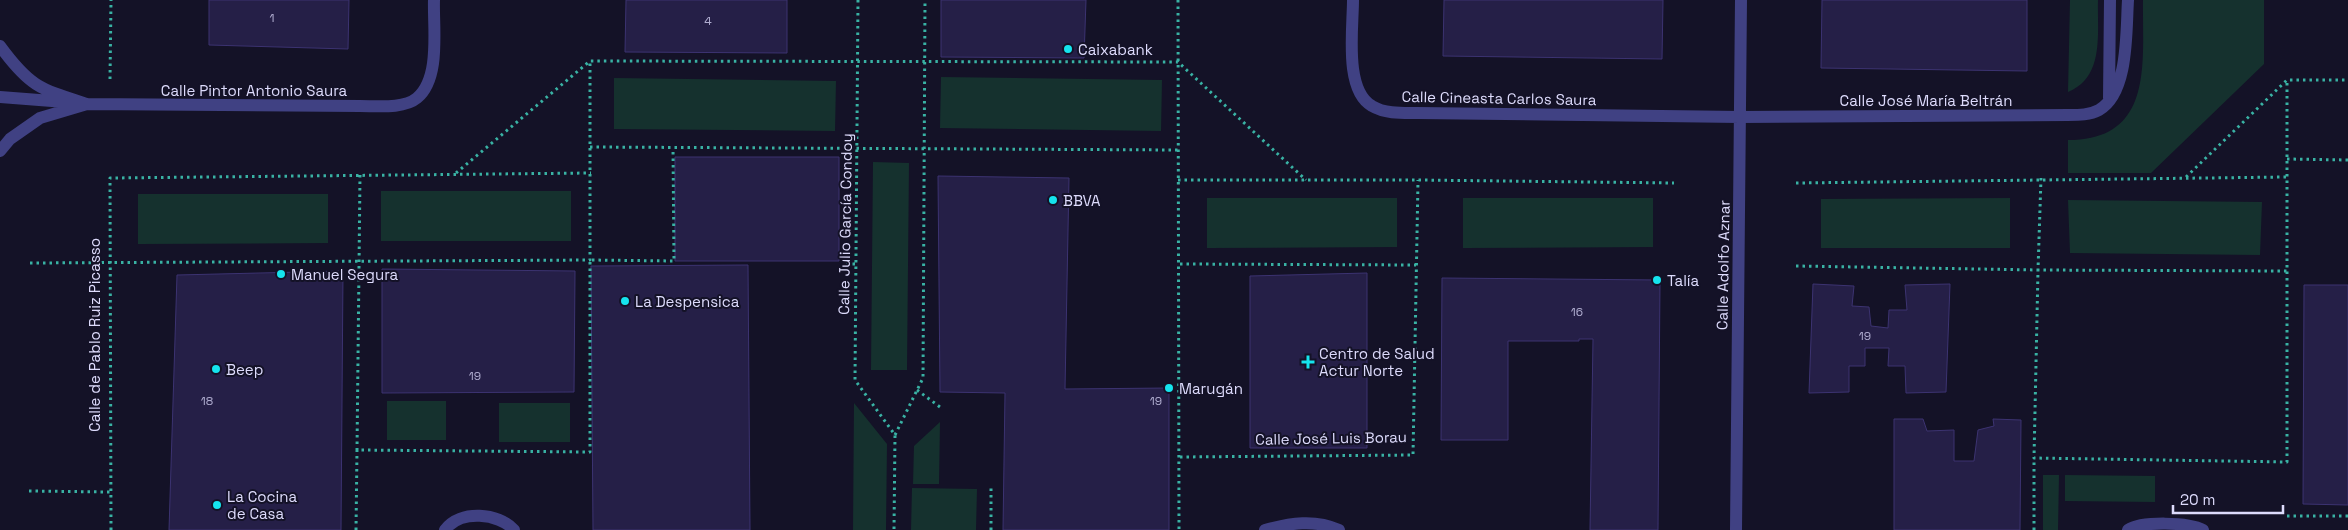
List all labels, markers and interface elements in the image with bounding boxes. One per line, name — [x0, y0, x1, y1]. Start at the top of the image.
house number: 1 — [269, 10, 275, 26]
house number: 4 — [704, 13, 712, 29]
place label: Caixabank — [1078, 40, 1153, 59]
marker: Caixabank — [1062, 43, 1074, 55]
street label: Calle Pintor Antonio Saura — [161, 81, 348, 100]
street label: Calle Cineasta Carlos Saura — [1401, 87, 1597, 109]
street label: Calle José María Beltrán — [1840, 91, 2012, 110]
street label: Calle Julio García Condoy — [834, 133, 856, 315]
place label: BBVA — [1063, 191, 1101, 210]
marker: BBVA — [1047, 194, 1059, 206]
street label: Calle Adolfo Aznar — [1712, 199, 1734, 330]
street label: Calle de Pablo Ruiz Picasso — [85, 238, 104, 432]
place label: Manuel Segura — [291, 265, 399, 284]
marker: Manuel Segura — [275, 268, 287, 280]
place label: Talía — [1667, 271, 1699, 290]
marker: Talía — [1651, 274, 1663, 286]
place label: La Despensica — [635, 292, 740, 311]
marker: La Despensica — [619, 295, 631, 307]
house number: 16 — [1571, 304, 1583, 320]
house number: 19 — [1859, 328, 1871, 344]
place label: Centro de Salud Actur Norte — [1319, 344, 1435, 380]
marker: Centro de Salud Actur Norte — [1301, 355, 1315, 369]
place label: Beep — [226, 360, 263, 379]
marker: Beep — [210, 363, 222, 375]
house number: 19 — [469, 368, 481, 384]
place label: Marugán — [1179, 379, 1243, 398]
marker: Marugán — [1163, 382, 1175, 394]
house number: 18 — [201, 393, 213, 409]
house number: 19 — [1150, 393, 1162, 409]
street label: Calle José Luis Borau — [1255, 427, 1407, 449]
scale bar — [2173, 482, 2283, 514]
place label: La Cocina de Casa — [227, 487, 297, 523]
text: 20 m — [2180, 490, 2215, 509]
marker: La Cocina de Casa — [211, 499, 223, 511]

